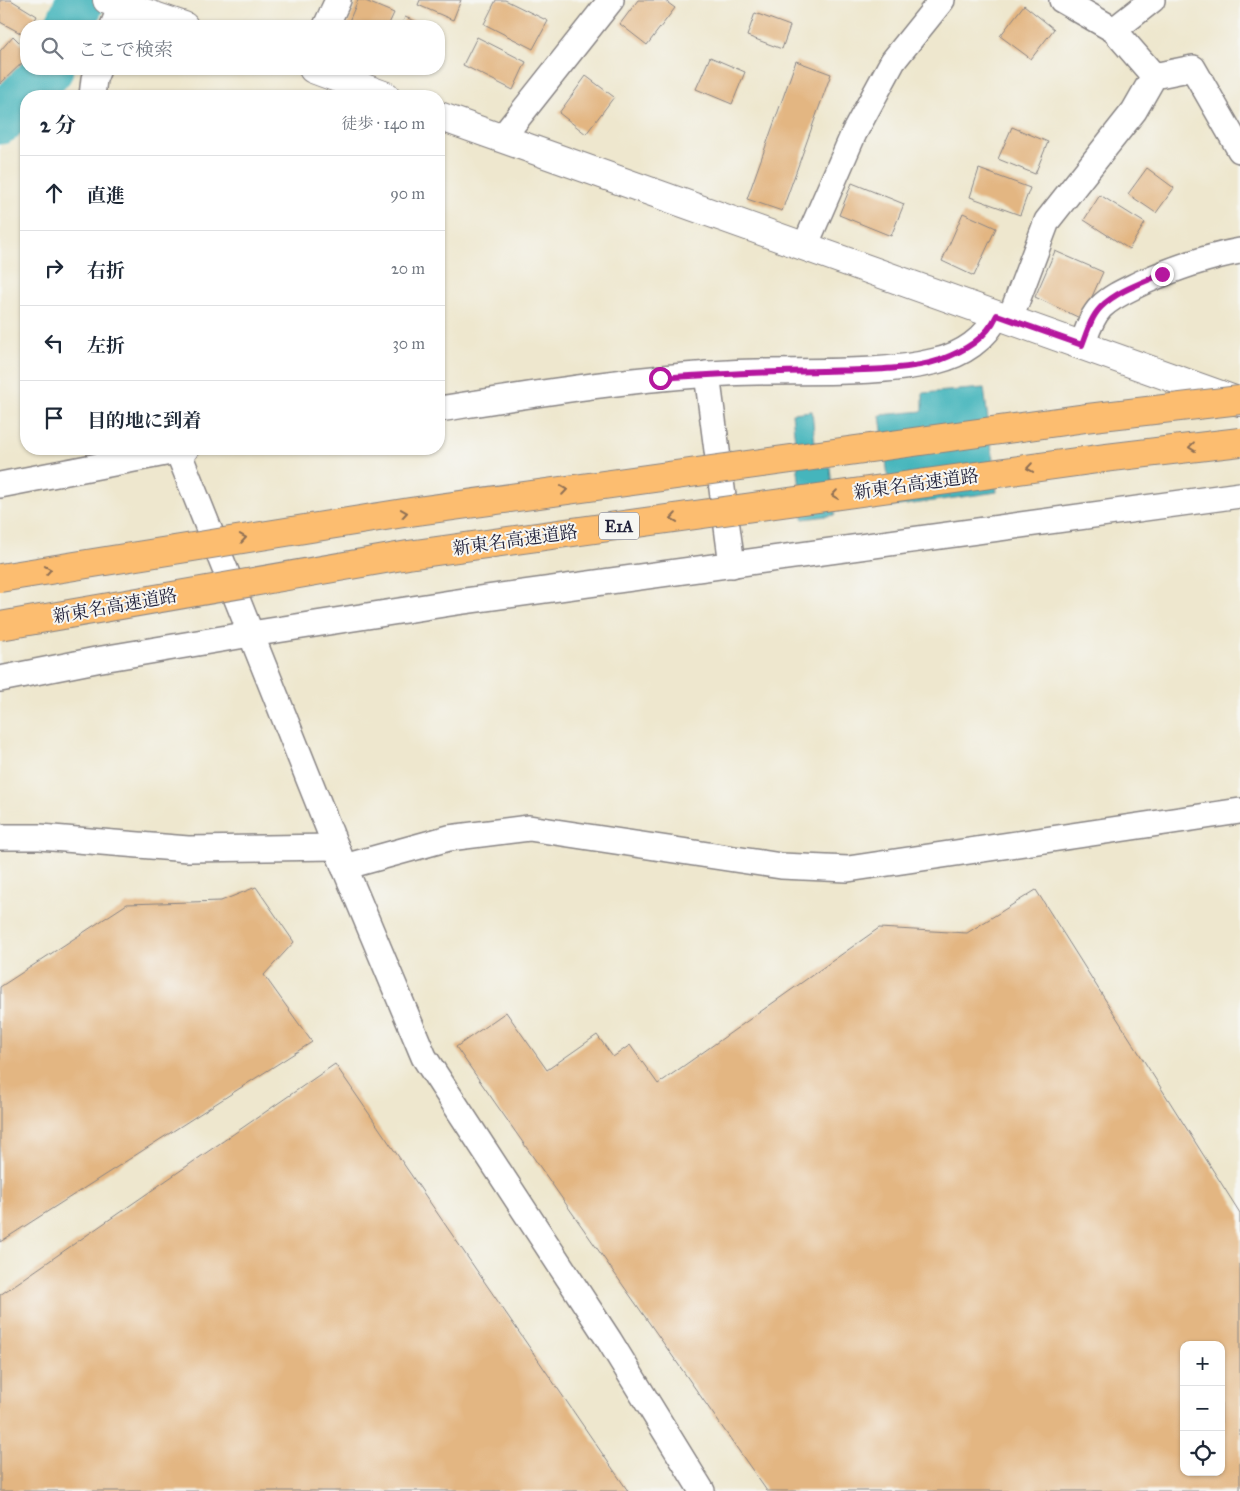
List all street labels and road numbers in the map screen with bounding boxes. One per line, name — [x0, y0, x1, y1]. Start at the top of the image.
street label: 新東名高速道路 — [852, 464, 980, 504]
road number: E1A — [599, 512, 639, 540]
street label: 新東名高速道路 — [451, 520, 579, 560]
street label: 新東名高速道路 — [51, 584, 179, 628]

